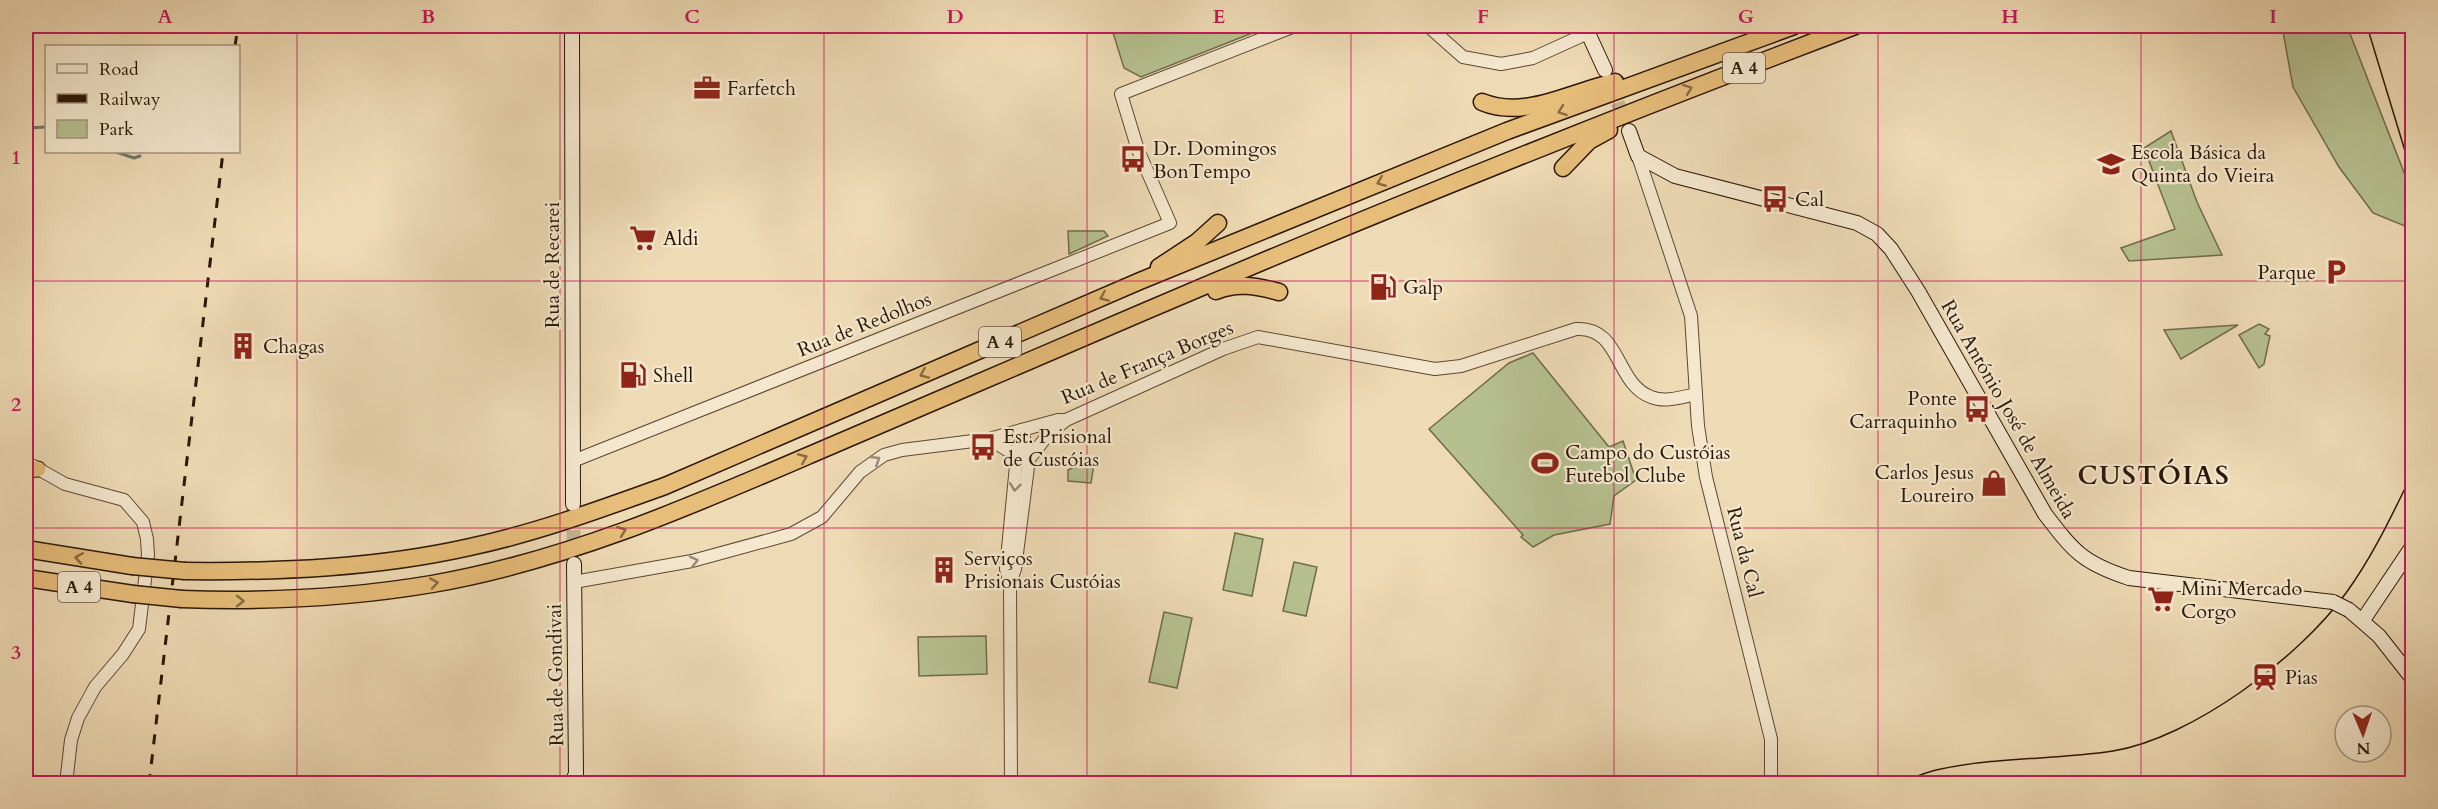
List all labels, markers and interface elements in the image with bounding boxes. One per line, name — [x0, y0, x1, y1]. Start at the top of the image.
text: A — [157, 3, 173, 30]
text: B — [421, 3, 435, 30]
text: C — [684, 3, 700, 30]
text: D — [946, 3, 964, 30]
text: E — [1213, 3, 1225, 30]
text: F — [1477, 3, 1489, 30]
text: G — [1738, 3, 1754, 30]
text: H — [2001, 3, 2019, 30]
text: I — [2269, 3, 2277, 30]
legend — [45, 45, 240, 153]
road number: A 4 — [1723, 53, 1765, 83]
text: Road — [99, 57, 139, 82]
office icon: Farfetch — [692, 73, 722, 103]
place label: Farfetch — [727, 75, 796, 102]
one-way arrow — [1682, 84, 1692, 97]
text: Railway — [99, 87, 161, 112]
one-way arrow — [1557, 103, 1568, 116]
text: Park — [99, 117, 134, 142]
place label: Dr. Domingos BonTempo — [1153, 135, 1277, 185]
place label: Escola Básica da Quinta do Vieira — [2131, 139, 2275, 189]
text: 1 — [11, 144, 21, 171]
bus stop icon: Dr. Domingos BonTempo — [1118, 144, 1148, 174]
school or university icon: Escola Básica da Quinta do Vieira — [2096, 149, 2126, 179]
one-way arrow — [1376, 175, 1387, 187]
bus stop icon: Cal — [1760, 184, 1790, 214]
place label: Cal — [1795, 186, 1824, 213]
street label: Rua de Recarei — [539, 201, 566, 328]
supermarket icon: Aldi — [628, 223, 658, 253]
place label: Aldi — [663, 225, 699, 252]
parking icon: Parque — [2321, 257, 2351, 287]
place label: Parque — [2257, 259, 2316, 286]
fuel station icon: Galp — [1368, 272, 1398, 302]
place label: Galp — [1403, 274, 1443, 301]
street label: Rua de Redolhos — [793, 285, 935, 364]
one-way arrow — [1099, 290, 1110, 302]
street label: Rua António José de Almeida — [1935, 295, 2083, 524]
street label: Rua de França Borges — [1057, 314, 1237, 411]
road number: A 4 — [979, 327, 1021, 357]
building icon: Chagas — [228, 331, 258, 361]
place label: Chagas — [263, 333, 324, 360]
fuel station icon: Shell — [618, 360, 648, 390]
place label: Shell — [653, 362, 693, 389]
one-way arrow — [920, 367, 931, 379]
place label: Ponte Carraquinho — [1849, 385, 1957, 435]
text: 2 — [11, 391, 21, 418]
bus stop icon: Ponte Carraquinho — [1962, 394, 1992, 424]
place label: Est. Prisional de Custóias — [1003, 423, 1112, 473]
bus stop icon: Est. Prisional de Custóias — [968, 432, 998, 462]
place label: Campo do Custóias Futebol Clube — [1565, 439, 1731, 489]
sports icon: Campo do Custóias Futebol Clube — [1530, 448, 1560, 478]
one-way arrow — [796, 453, 807, 465]
one-way arrow — [870, 456, 881, 467]
district label: CUSTÓIAS — [2078, 458, 2230, 493]
place label: Carlos Jesus Loureiro — [1875, 459, 1974, 509]
shop icon: Carlos Jesus Loureiro — [1979, 468, 2009, 498]
one-way arrow — [1009, 483, 1022, 492]
street label: Rua da Cal — [1720, 504, 1769, 600]
one-way arrow — [616, 526, 627, 539]
place label: Serviços Prisionais Custóias — [964, 545, 1121, 595]
one-way arrow — [74, 553, 83, 565]
one-way arrow — [688, 555, 698, 568]
building icon: Serviços Prisionais Custóias — [929, 555, 959, 585]
road number: A 4 — [58, 572, 100, 602]
place label: Mini Mercado Corgo — [2181, 575, 2302, 625]
one-way arrow — [429, 577, 439, 590]
supermarket icon: Mini Mercado Corgo — [2146, 584, 2176, 614]
one-way arrow — [236, 595, 245, 608]
street label: Rua de Gondivai — [541, 603, 570, 747]
text: 3 — [11, 639, 21, 666]
station icon: Pias — [2250, 662, 2280, 692]
place label: Pias — [2285, 664, 2318, 691]
north arrow — [2333, 704, 2393, 764]
text: N — [2356, 737, 2371, 759]

